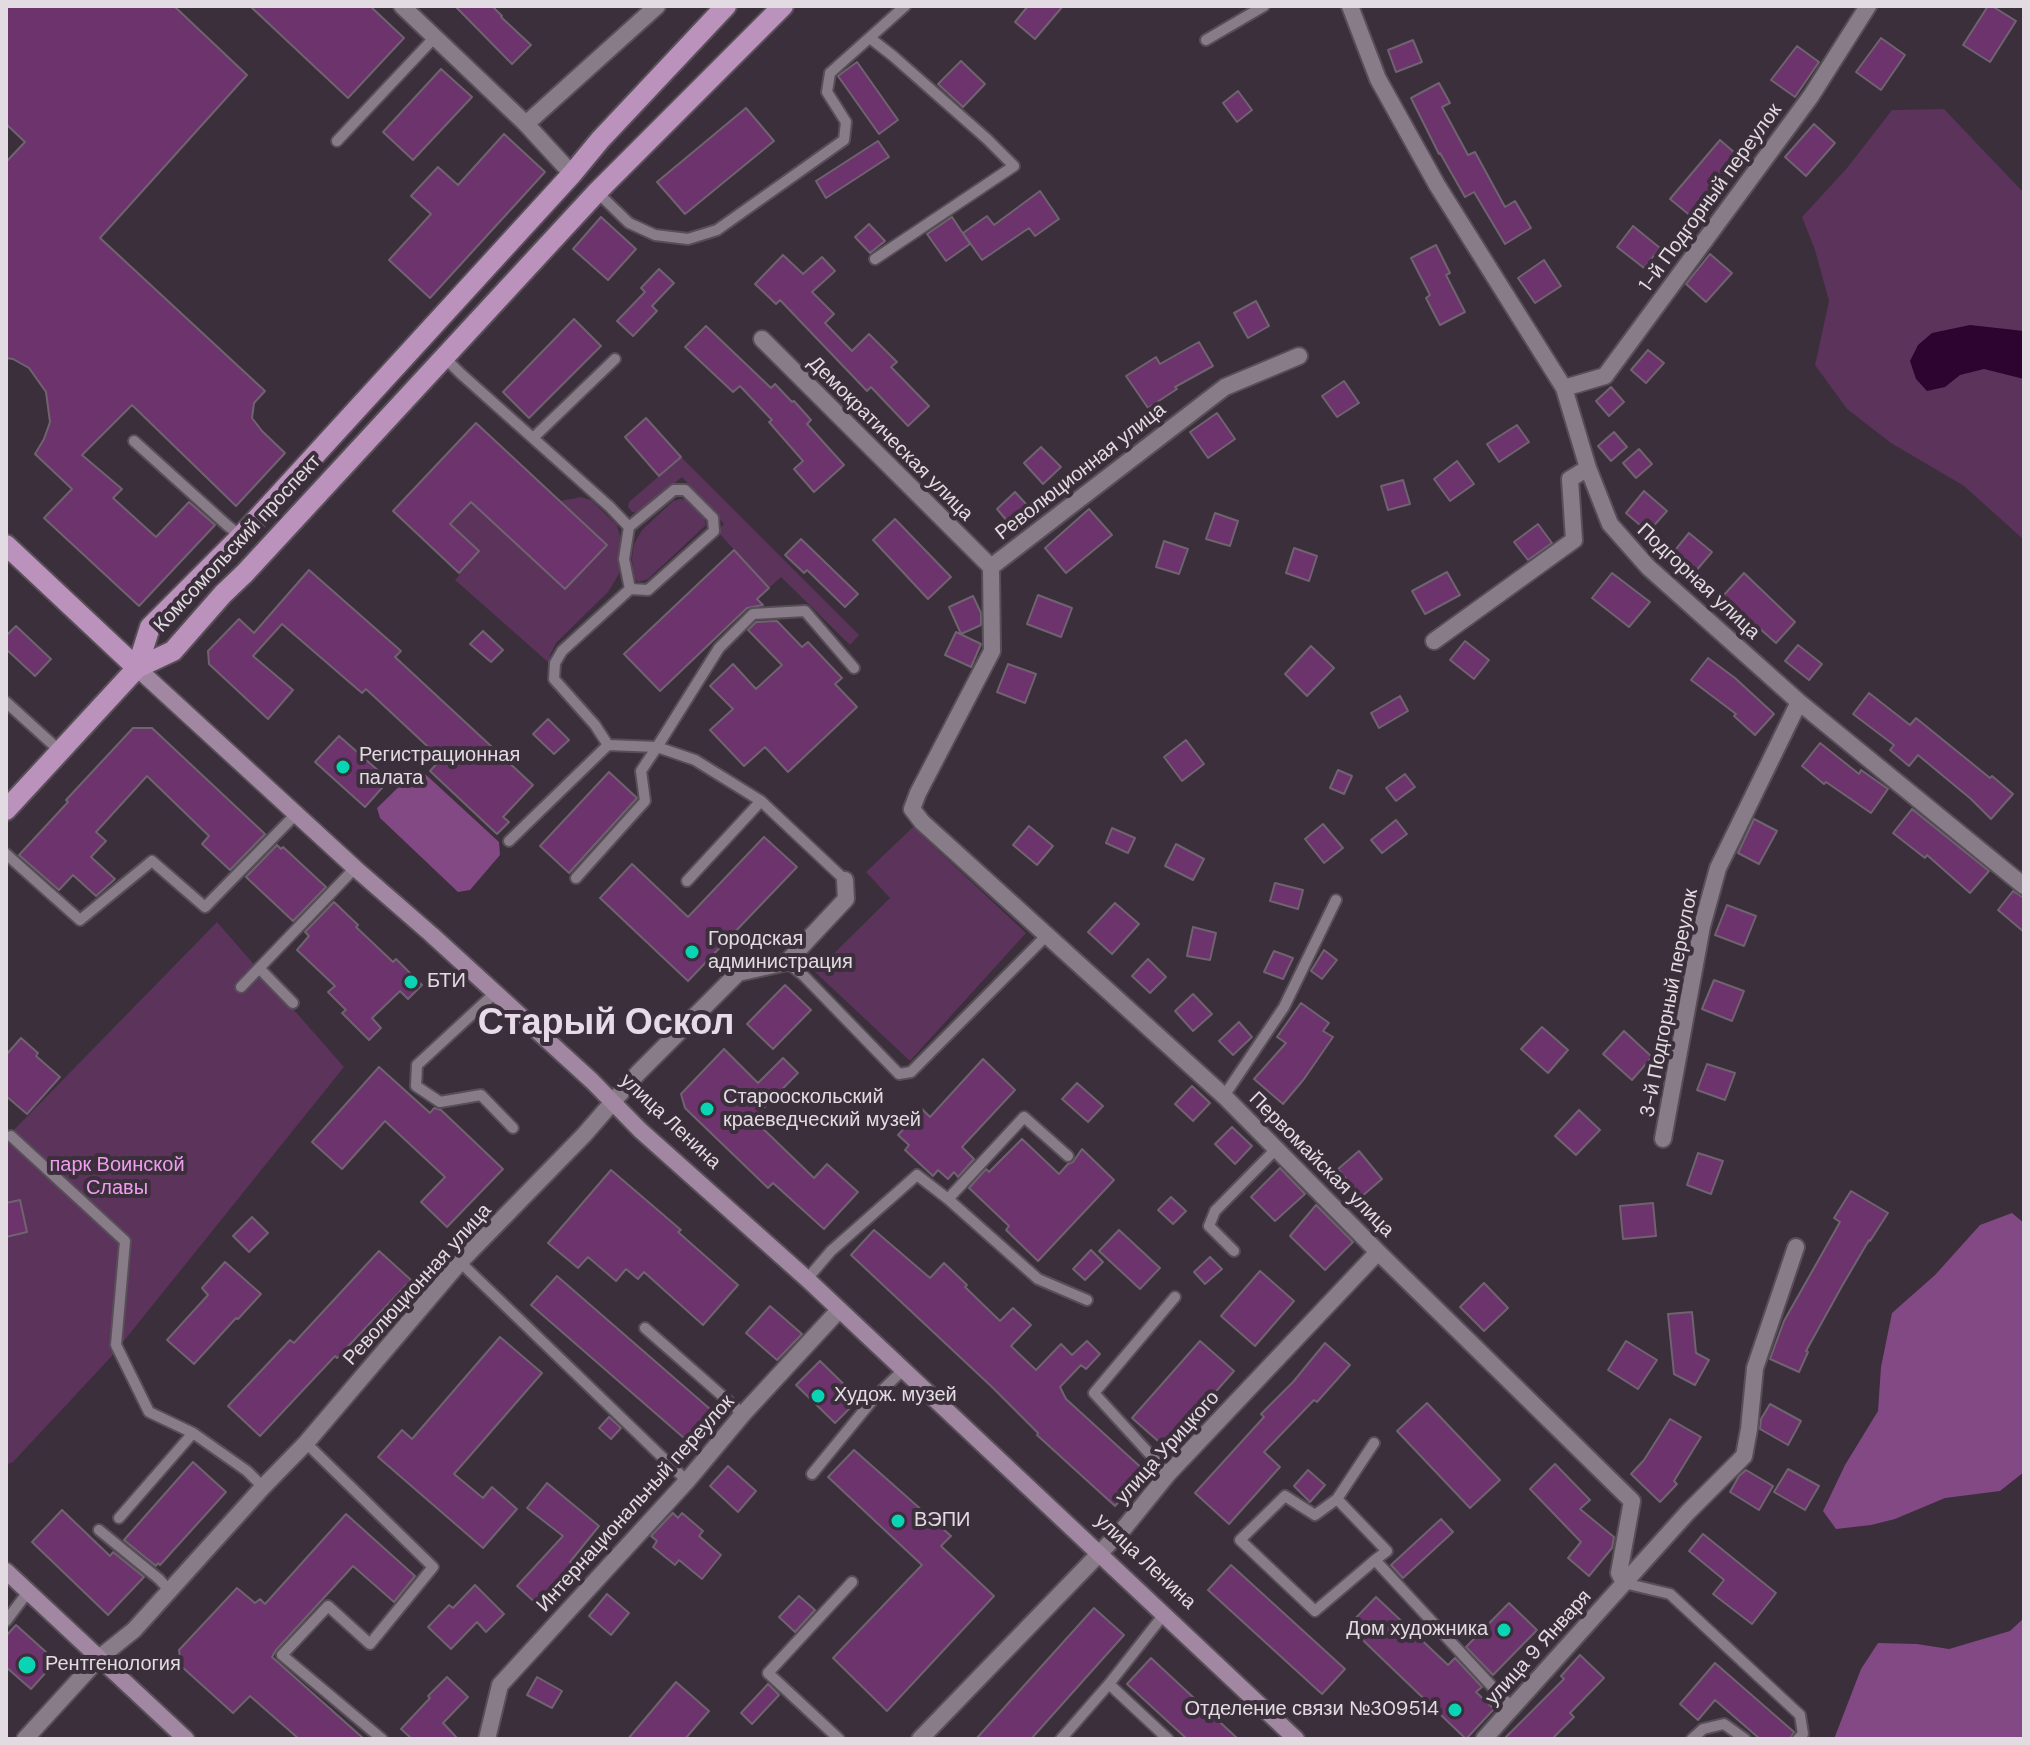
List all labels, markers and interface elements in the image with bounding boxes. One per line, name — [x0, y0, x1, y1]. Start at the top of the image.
street label: 1-й Подгорный переулок — [1635, 99, 1787, 297]
street label: Демократическая улица — [803, 352, 977, 526]
street label: Революционная улица — [991, 398, 1171, 546]
street label: Комсомольский проспект — [149, 450, 327, 638]
street label: Подгорная улица — [1632, 519, 1764, 645]
place label: Регистрационная палата — [359, 744, 520, 791]
marker: Регистрационная палата — [334, 758, 352, 776]
street label: 3-й Подгорный переулок — [1636, 887, 1704, 1119]
place label: Городская администрация — [708, 928, 853, 975]
marker: Городская администрация — [683, 943, 701, 961]
place label: БТИ — [427, 970, 466, 994]
marker: БТИ — [402, 973, 420, 991]
district label: Старый Оскол — [478, 1003, 734, 1047]
street label: улица Ленина — [615, 1069, 725, 1175]
place label: Старооскольский краеведческий музей — [723, 1086, 921, 1133]
street label: Первомайская улица — [1243, 1087, 1399, 1243]
marker: Старооскольский краеведческий музей — [698, 1100, 716, 1118]
park label: парк Воинской Славы — [49, 1154, 185, 1201]
street label: Революционная улица — [339, 1199, 497, 1371]
place label: Худож. музей — [834, 1384, 957, 1408]
street label: улица Урицкого — [1111, 1386, 1225, 1510]
marker: Худож. музей — [809, 1387, 827, 1405]
street label: Интернациональный переулок — [532, 1390, 740, 1618]
place label: ВЭПИ — [914, 1509, 970, 1533]
street label: улица Ленина — [1090, 1509, 1200, 1615]
marker: ВЭПИ — [889, 1512, 907, 1530]
street label: улица 9 Января — [1481, 1585, 1597, 1711]
place label: Дом художника — [1346, 1618, 1488, 1642]
marker: Дом художника — [1495, 1621, 1513, 1639]
place label: Рентгенология — [45, 1653, 181, 1677]
marker: Рентгенология — [16, 1654, 38, 1676]
place label: Отделение связи №309514 — [1184, 1698, 1439, 1722]
marker: Отделение связи №309514 — [1446, 1701, 1464, 1719]

